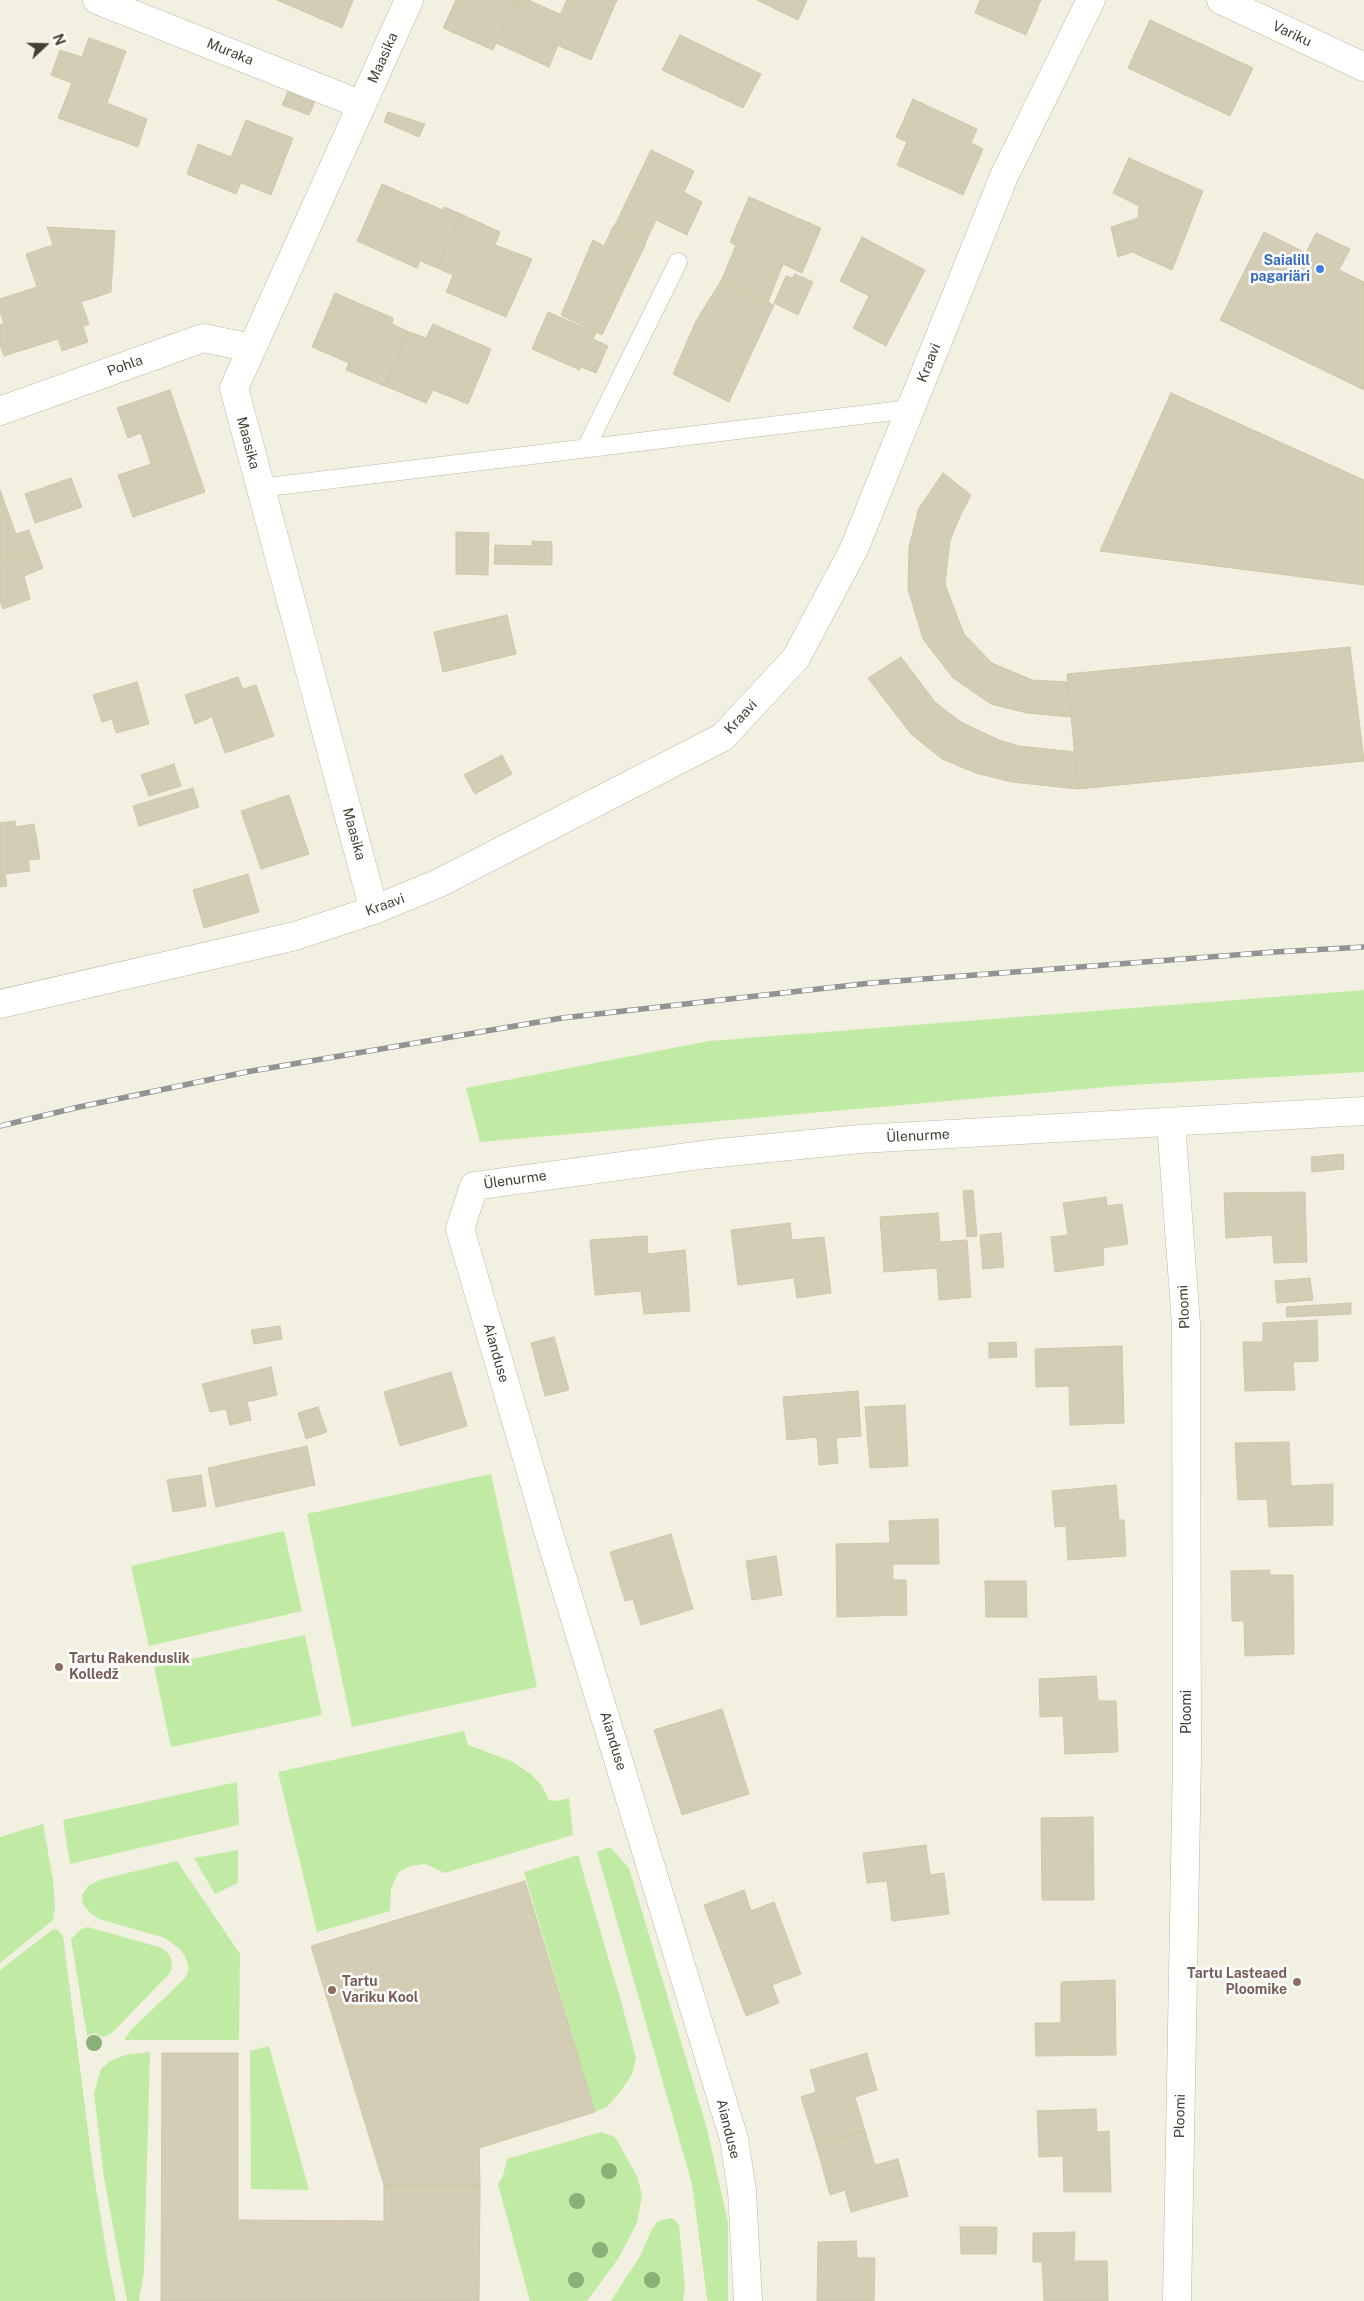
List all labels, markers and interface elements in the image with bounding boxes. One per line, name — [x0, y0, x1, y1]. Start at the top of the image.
street label: Variku — [1270, 18, 1314, 50]
north arrow — [20, 20, 70, 70]
street label: Maasika — [364, 30, 402, 86]
text: N — [50, 32, 68, 48]
street label: Muraka — [204, 35, 256, 69]
place label: Saialill pagariäri — [1250, 253, 1310, 286]
marker: Saialill pagariäri — [1314, 263, 1326, 275]
street label: Kraavi — [914, 341, 944, 385]
street label: Pohla — [105, 352, 145, 380]
street label: Maasika — [233, 415, 263, 471]
street label: Kraavi — [721, 696, 761, 738]
street label: Maasika — [339, 806, 369, 862]
street label: Kraavi — [363, 890, 407, 920]
street label: Ülenurme — [886, 1126, 950, 1146]
street label: Ülenurme — [482, 1167, 548, 1193]
street label: Ploomi — [1174, 1284, 1194, 1330]
street label: Aianduse — [480, 1322, 512, 1384]
place label: Tartu Rakenduslik Kolledž — [69, 1651, 190, 1684]
marker: Tartu Rakenduslik Kolledž — [53, 1661, 65, 1673]
street label: Ploomi — [1179, 1690, 1195, 1734]
street label: Aianduse — [596, 1710, 630, 1772]
place label: Tartu Lasteaed Ploomike — [1187, 1966, 1287, 1998]
place label: Tartu Variku Kool — [342, 1974, 418, 2006]
marker: Tartu Lasteaed Ploomike — [1291, 1976, 1303, 1988]
marker: Tartu Variku Kool — [326, 1984, 338, 1996]
street label: Ploomi — [1171, 2094, 1189, 2138]
street label: Aianduse — [713, 2098, 743, 2160]

